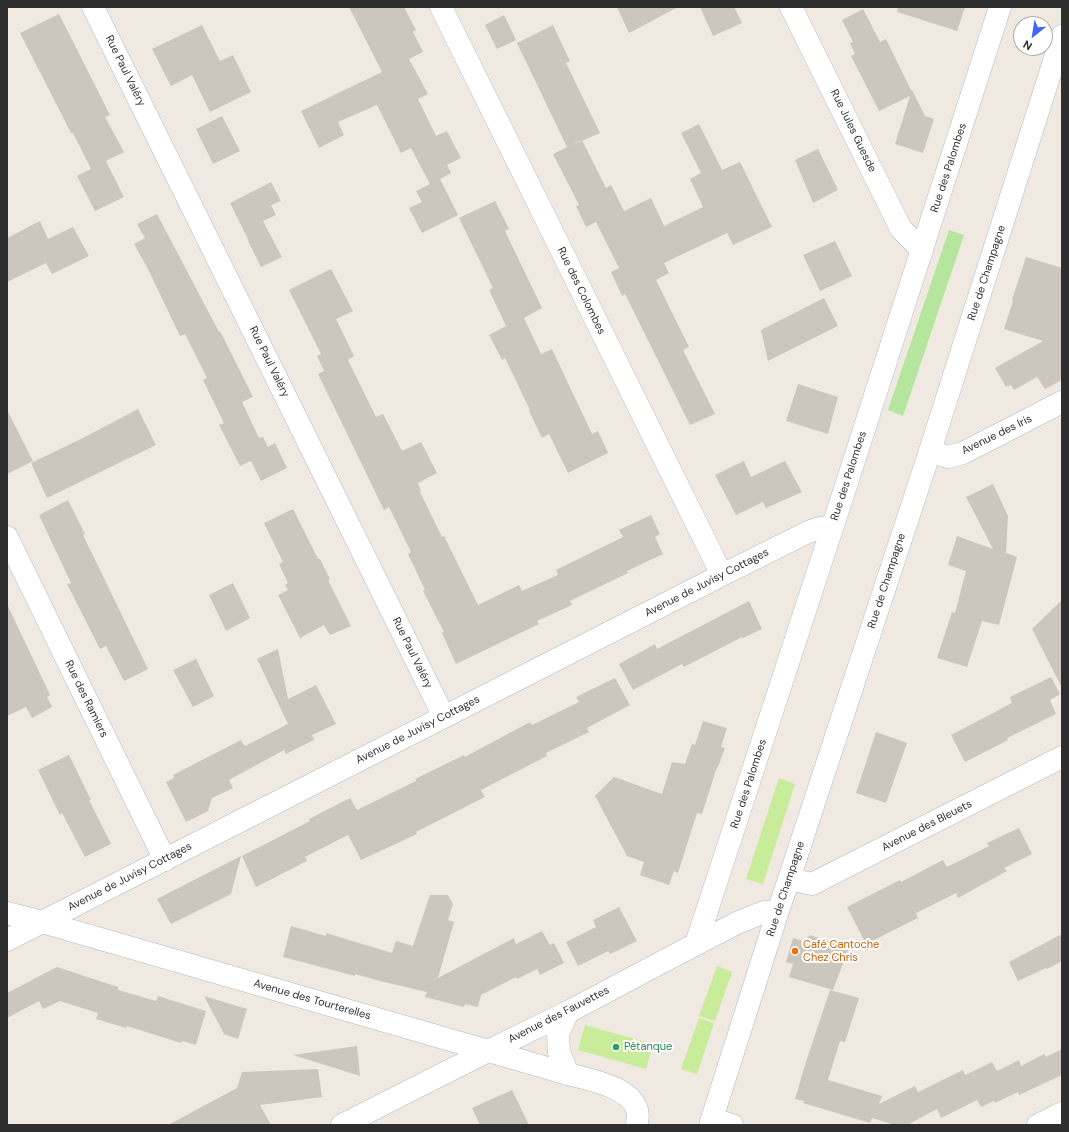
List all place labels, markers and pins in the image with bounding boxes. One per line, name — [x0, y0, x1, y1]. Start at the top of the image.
place label: Café Cantoche Chez Chris — [803, 938, 879, 964]
marker: Café Cantoche Chez Chris — [790, 946, 800, 956]
place label: Pétanque — [624, 1040, 672, 1054]
marker: Pétanque — [611, 1042, 621, 1052]

